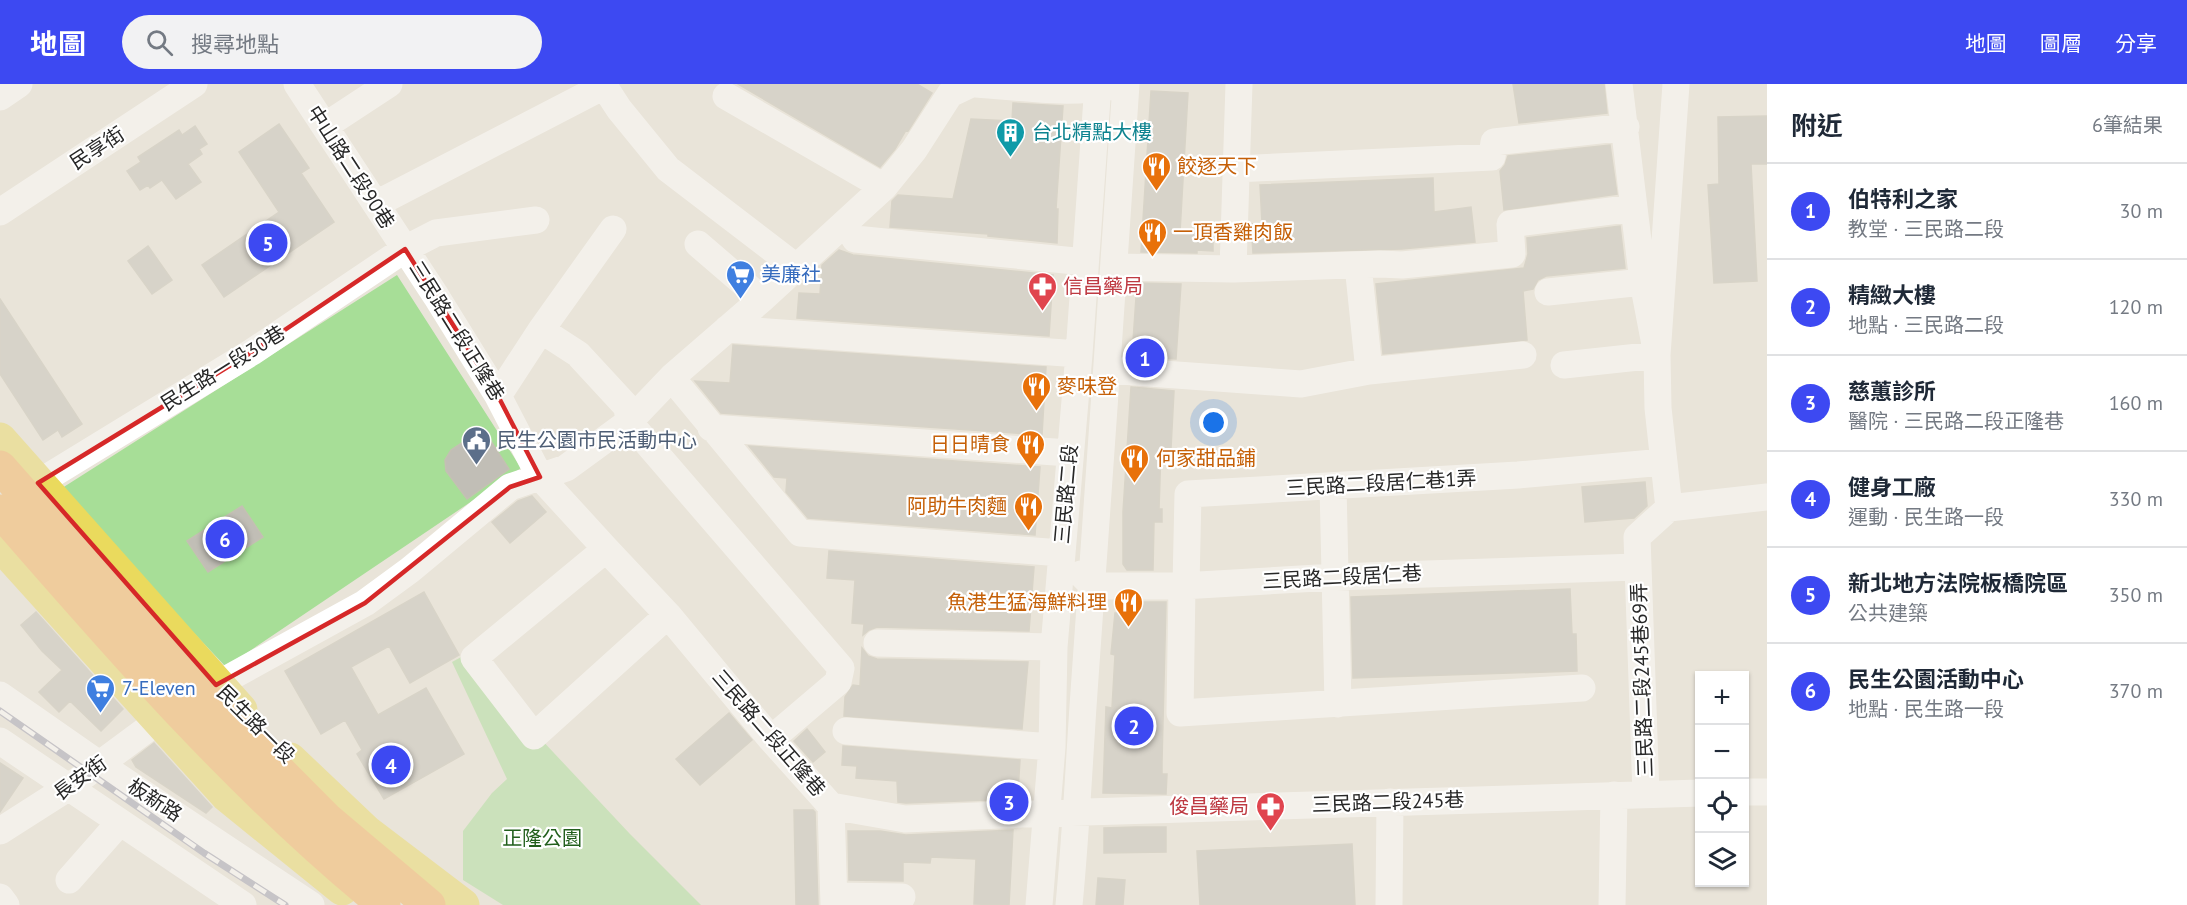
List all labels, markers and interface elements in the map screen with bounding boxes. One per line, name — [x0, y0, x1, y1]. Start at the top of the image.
search box — [122, 15, 542, 69]
text: 地圖 — [30, 25, 86, 62]
icon: search — [143, 26, 176, 59]
text: 搜尋地點 — [191, 30, 279, 58]
text: 地圖 — [1965, 30, 2007, 57]
text: 圖層 — [2040, 30, 2082, 57]
text: 分享 — [2115, 30, 2157, 57]
street label: 中山路二段90巷 — [301, 100, 401, 234]
text: 附近 — [1791, 109, 1843, 142]
text: 6筆結果 — [2092, 112, 2163, 138]
building icon: 台北精點大樓 — [995, 116, 1027, 158]
place label: 台北精點大樓 — [1032, 119, 1152, 145]
street label: 民享街 — [65, 121, 129, 175]
restaurant icon: 餃逐天下 — [1140, 150, 1172, 192]
place label: 餃逐天下 — [1177, 153, 1257, 179]
text: 伯特利之家 — [1848, 185, 1958, 213]
text: 1 — [1805, 198, 1816, 224]
text: 30 m — [2120, 198, 2163, 224]
restaurant icon: 一頂香雞肉飯 — [1136, 216, 1168, 258]
text: 教堂 · 三民路二段 — [1848, 216, 2004, 242]
place label: 一頂香雞肉飯 — [1173, 219, 1293, 245]
pin: 5 — [248, 220, 288, 266]
street label: 三民路二段正隆巷 — [404, 256, 510, 406]
supermarket icon: 美廉社 — [724, 258, 756, 300]
place label: 美廉社 — [761, 261, 821, 287]
pharmacy icon: 信昌藥局 — [1026, 270, 1058, 312]
place label: 信昌藥局 — [1063, 273, 1143, 299]
text: 精緻大樓 — [1848, 281, 1936, 309]
text: 2 — [1805, 294, 1816, 320]
text: 120 m — [2109, 294, 2163, 320]
text: 地點 · 三民路二段 — [1848, 312, 2004, 338]
street label: 民生路一段30巷 — [156, 319, 290, 417]
pin: 1 — [1126, 336, 1164, 380]
restaurant icon: 麥味登 — [1020, 370, 1052, 412]
place label: 麥味登 — [1057, 373, 1117, 399]
text: 慈蕙診所 — [1848, 377, 1936, 405]
text: 3 — [1805, 390, 1816, 416]
text: 160 m — [2109, 390, 2163, 416]
your location — [1199, 408, 1228, 437]
text: 醫院 · 三民路二段正隆巷 — [1848, 408, 2064, 434]
public building icon: 民生公園市民活動中心 — [460, 424, 492, 466]
place label: 民生公園市民活動中心 — [497, 427, 697, 453]
restaurant icon: 日日晴食 — [1015, 428, 1047, 470]
place label: 日日晴食 — [930, 431, 1010, 457]
restaurant icon: 何家甜品鋪 — [1119, 442, 1151, 484]
street label: 三民路二段 — [1049, 443, 1083, 545]
place label: 何家甜品鋪 — [1156, 445, 1256, 471]
street label: 三民路二段居仁巷1弄 — [1285, 465, 1477, 501]
text: 健身工廠 — [1848, 473, 1936, 501]
text: 4 — [1805, 486, 1816, 512]
text: 330 m — [2109, 486, 2163, 512]
restaurant icon: 阿助牛肉麵 — [1012, 490, 1044, 532]
place label: 阿助牛肉麵 — [907, 493, 1007, 519]
text: 運動 · 民生路一段 — [1848, 504, 2004, 530]
pin: 6 — [206, 516, 244, 562]
street label: 三民路二段居仁巷 — [1261, 560, 1423, 594]
text: 新北地方法院板橋院區 — [1848, 569, 2068, 597]
street label: 三民路二段245巷69弄 — [1626, 582, 1658, 778]
text: 5 — [1805, 582, 1816, 608]
text: 350 m — [2109, 582, 2163, 608]
restaurant icon: 魚港生猛海鮮料理 — [1112, 586, 1144, 628]
place label: 魚港生猛海鮮料理 — [947, 589, 1107, 615]
text: 公共建築 — [1848, 600, 1928, 626]
street label: 三民路二段正隆巷 — [707, 664, 831, 802]
text: 民生公園活動中心 — [1848, 665, 2024, 693]
map controls — [1695, 671, 1749, 887]
button: + — [1695, 671, 1749, 725]
supermarket icon: 7-Eleven — [85, 672, 117, 714]
place label: 7-Eleven — [122, 675, 196, 701]
text: 6 — [1805, 678, 1816, 704]
text: 370 m — [2109, 678, 2163, 704]
street label: 民生路一段 — [211, 679, 301, 769]
text: 地點 · 民生路一段 — [1848, 696, 2004, 722]
pin: 2 — [1114, 704, 1154, 748]
button: − — [1695, 725, 1749, 779]
pin: 4 — [372, 742, 410, 788]
street label: 長安街 — [48, 750, 112, 806]
street label: 板新路 — [123, 773, 187, 827]
button: locate — [1695, 779, 1749, 833]
pin: 3 — [990, 780, 1028, 824]
street label: 三民路二段245巷 — [1311, 786, 1465, 818]
pharmacy icon: 俊昌藥局 — [1254, 790, 1286, 832]
place label: 俊昌藥局 — [1169, 793, 1249, 819]
park label: 正隆公園 — [502, 825, 582, 851]
button: layers — [1695, 833, 1749, 887]

